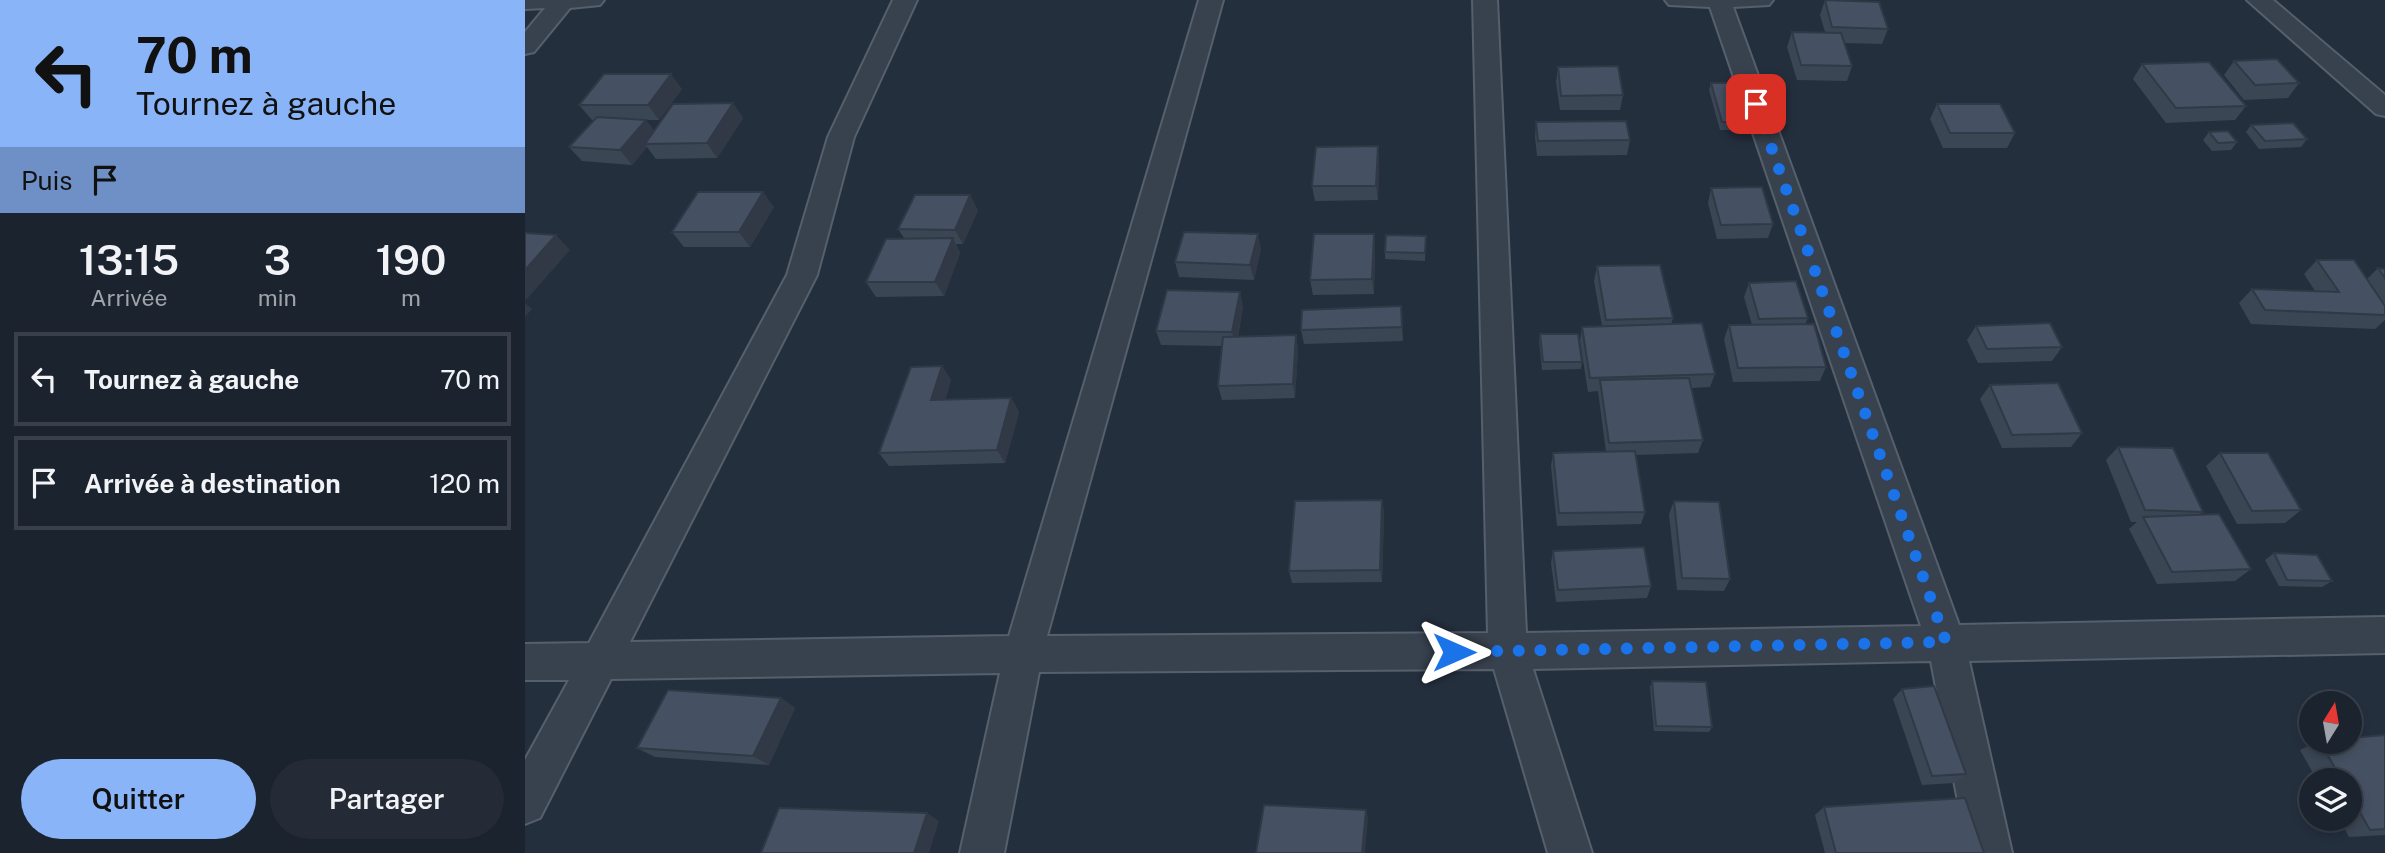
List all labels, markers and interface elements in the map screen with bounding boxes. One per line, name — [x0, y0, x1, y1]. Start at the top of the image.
text: 70 m — [136, 26, 253, 84]
icon: left — [21, 28, 112, 119]
pin — [1726, 74, 1786, 134]
text: Tournez à gauche — [136, 85, 396, 122]
icon: arrive — [1737, 85, 1775, 123]
icon: arrive — [86, 161, 124, 199]
text: Puis — [21, 165, 72, 196]
text: 13:15 — [79, 235, 179, 284]
text: 3 — [264, 235, 291, 284]
text: 190 — [376, 235, 446, 284]
text: Arrivée — [90, 284, 168, 311]
text: min — [258, 284, 297, 311]
text: m — [401, 284, 421, 311]
icon: left — [25, 360, 63, 398]
text: Tournez à gauche — [84, 364, 299, 395]
text: 70 m — [440, 364, 500, 395]
icon: arrive — [25, 464, 63, 502]
text: Arrivée à destination — [84, 468, 341, 499]
text: 120 m — [429, 468, 500, 499]
position arrow — [1417, 615, 1491, 689]
north arrow — [2299, 691, 2363, 754]
map controls — [2299, 691, 2362, 831]
button: Quitter — [21, 759, 256, 839]
button: Partager — [270, 759, 504, 839]
button: layers — [2299, 768, 2362, 831]

